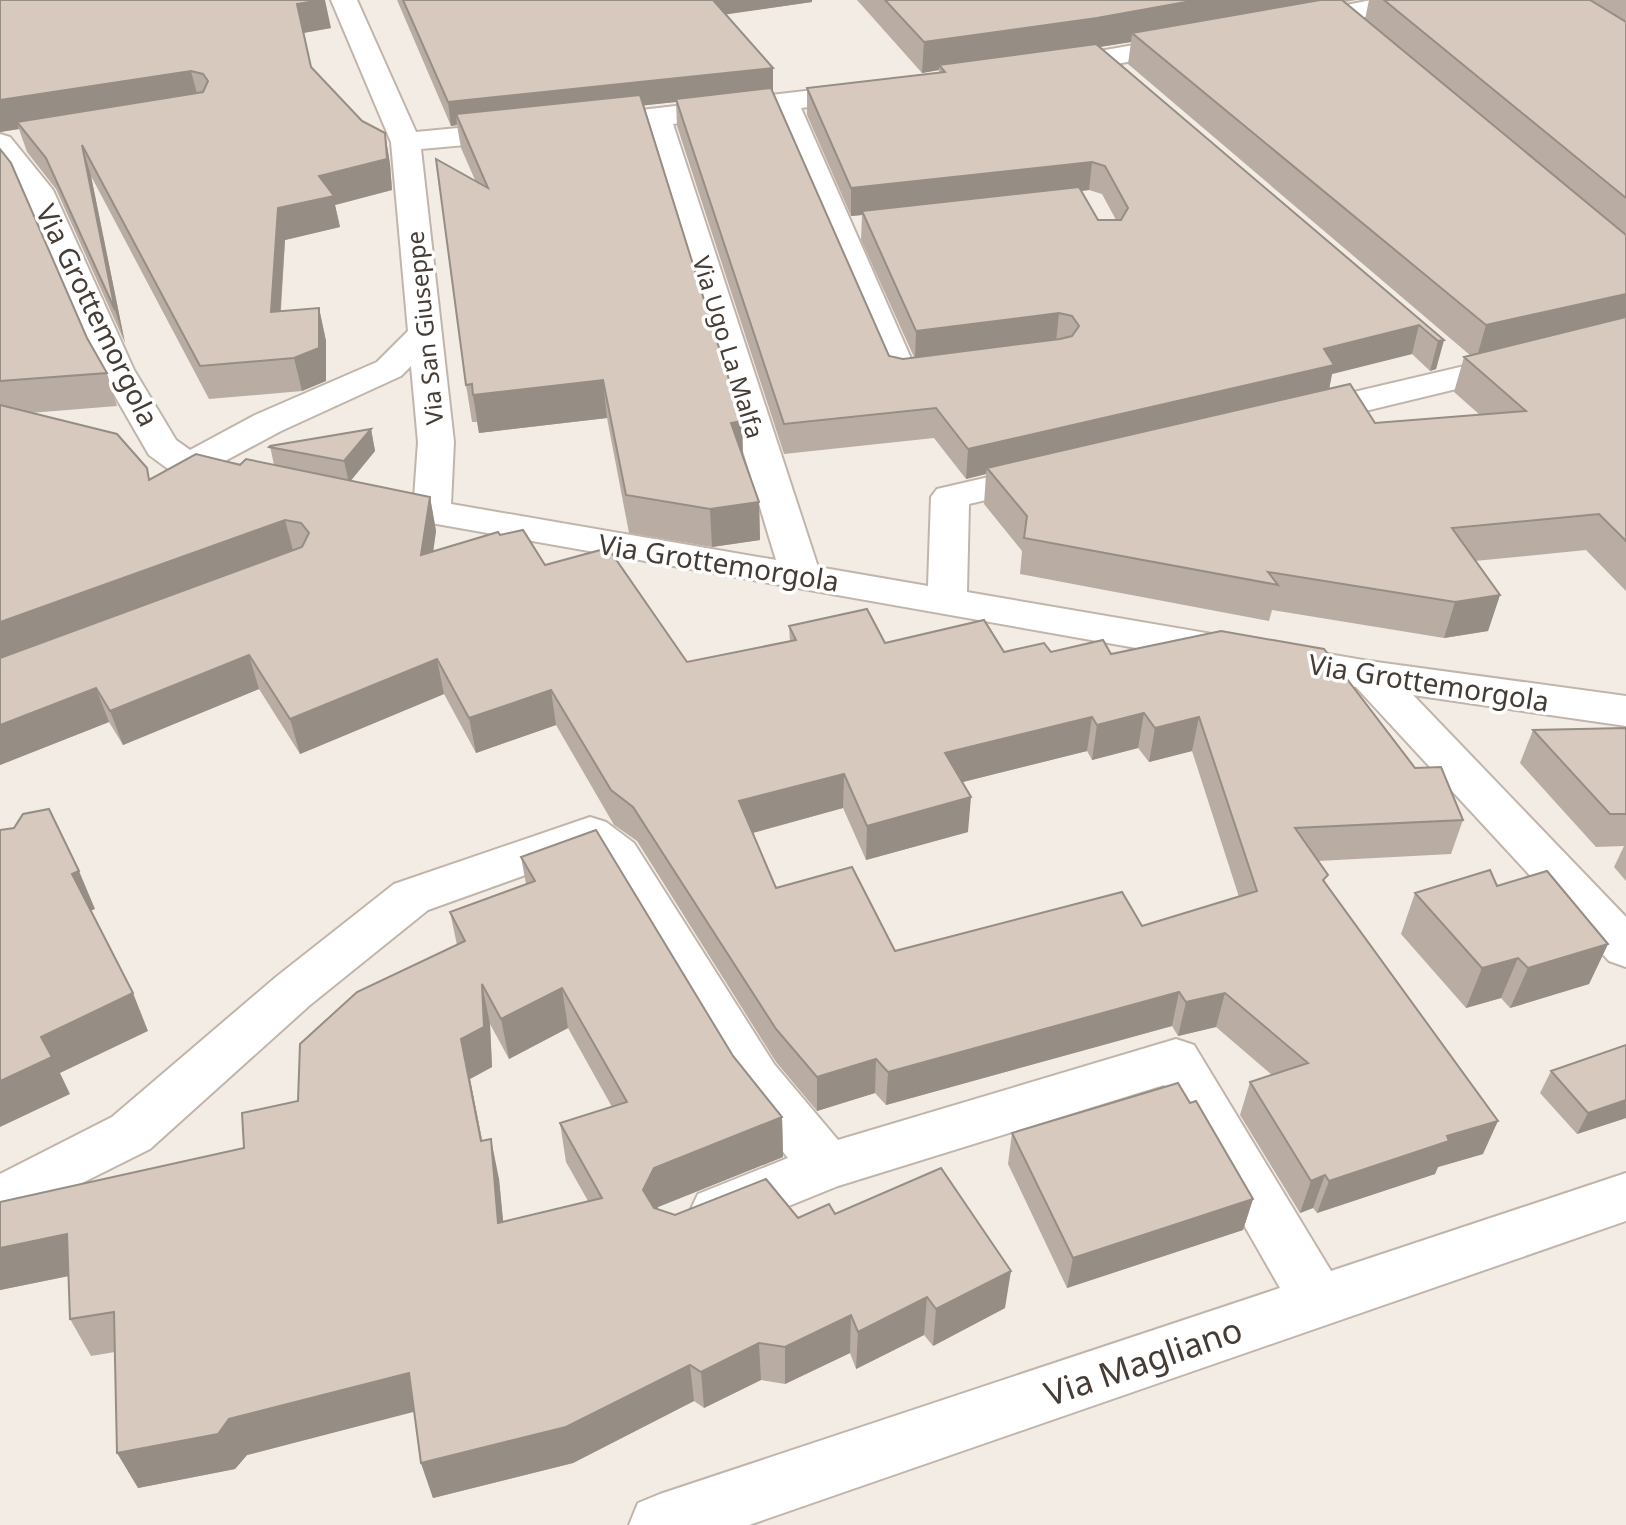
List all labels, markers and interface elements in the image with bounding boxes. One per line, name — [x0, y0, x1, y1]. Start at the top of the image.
street label: Via Grottemorgola — [28, 198, 168, 432]
street label: Via San Giuseppe — [397, 230, 451, 426]
street label: Via Ugo La Malfa — [686, 252, 772, 442]
street label: Via Grottemorgola — [596, 524, 842, 600]
street label: Via Grottemorgola — [1306, 644, 1552, 720]
street label: Via Magliano — [1038, 1306, 1248, 1416]

